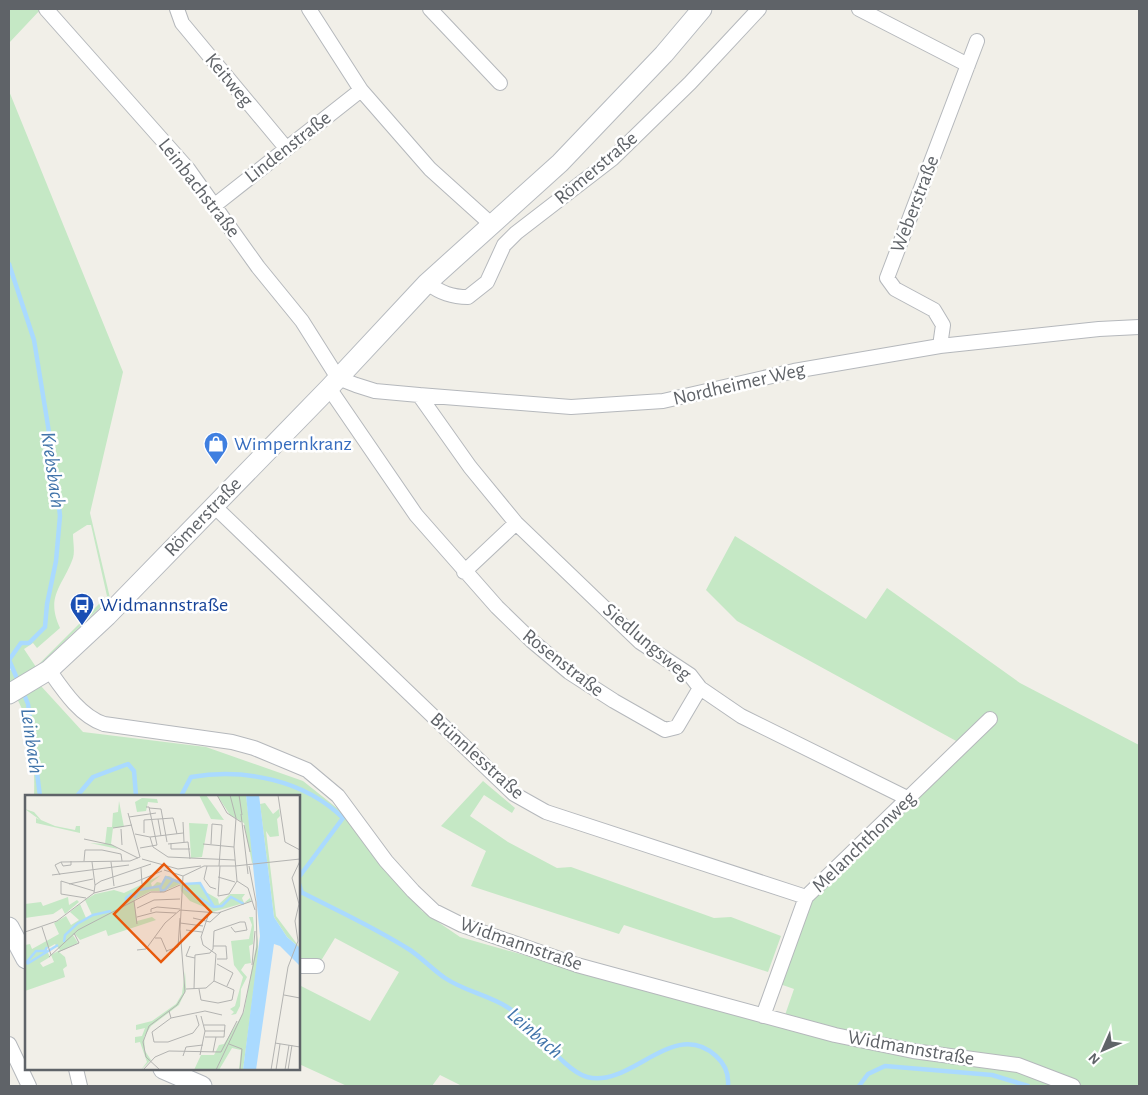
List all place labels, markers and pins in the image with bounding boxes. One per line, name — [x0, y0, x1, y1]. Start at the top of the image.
shop icon: Wimpernkranz — [203, 431, 229, 465]
place label: Wimpernkranz — [234, 434, 352, 454]
bus stop icon: Widmannstraße — [69, 592, 95, 626]
place label: Widmannstraße — [100, 595, 228, 615]

